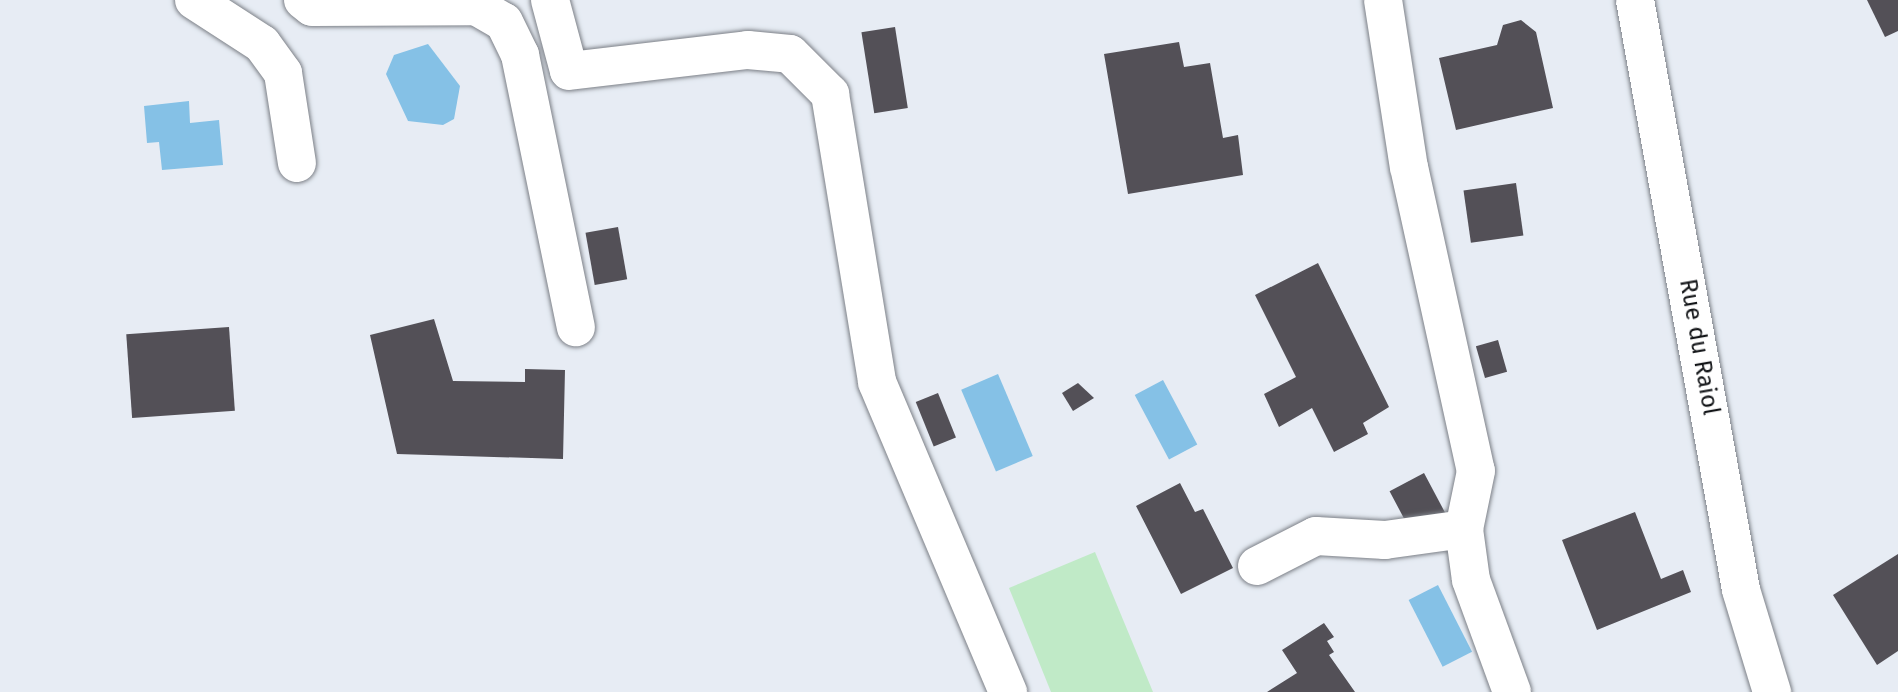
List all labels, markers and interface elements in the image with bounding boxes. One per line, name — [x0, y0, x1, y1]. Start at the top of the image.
street label: Rue du Raiol — [1673, 277, 1725, 417]

